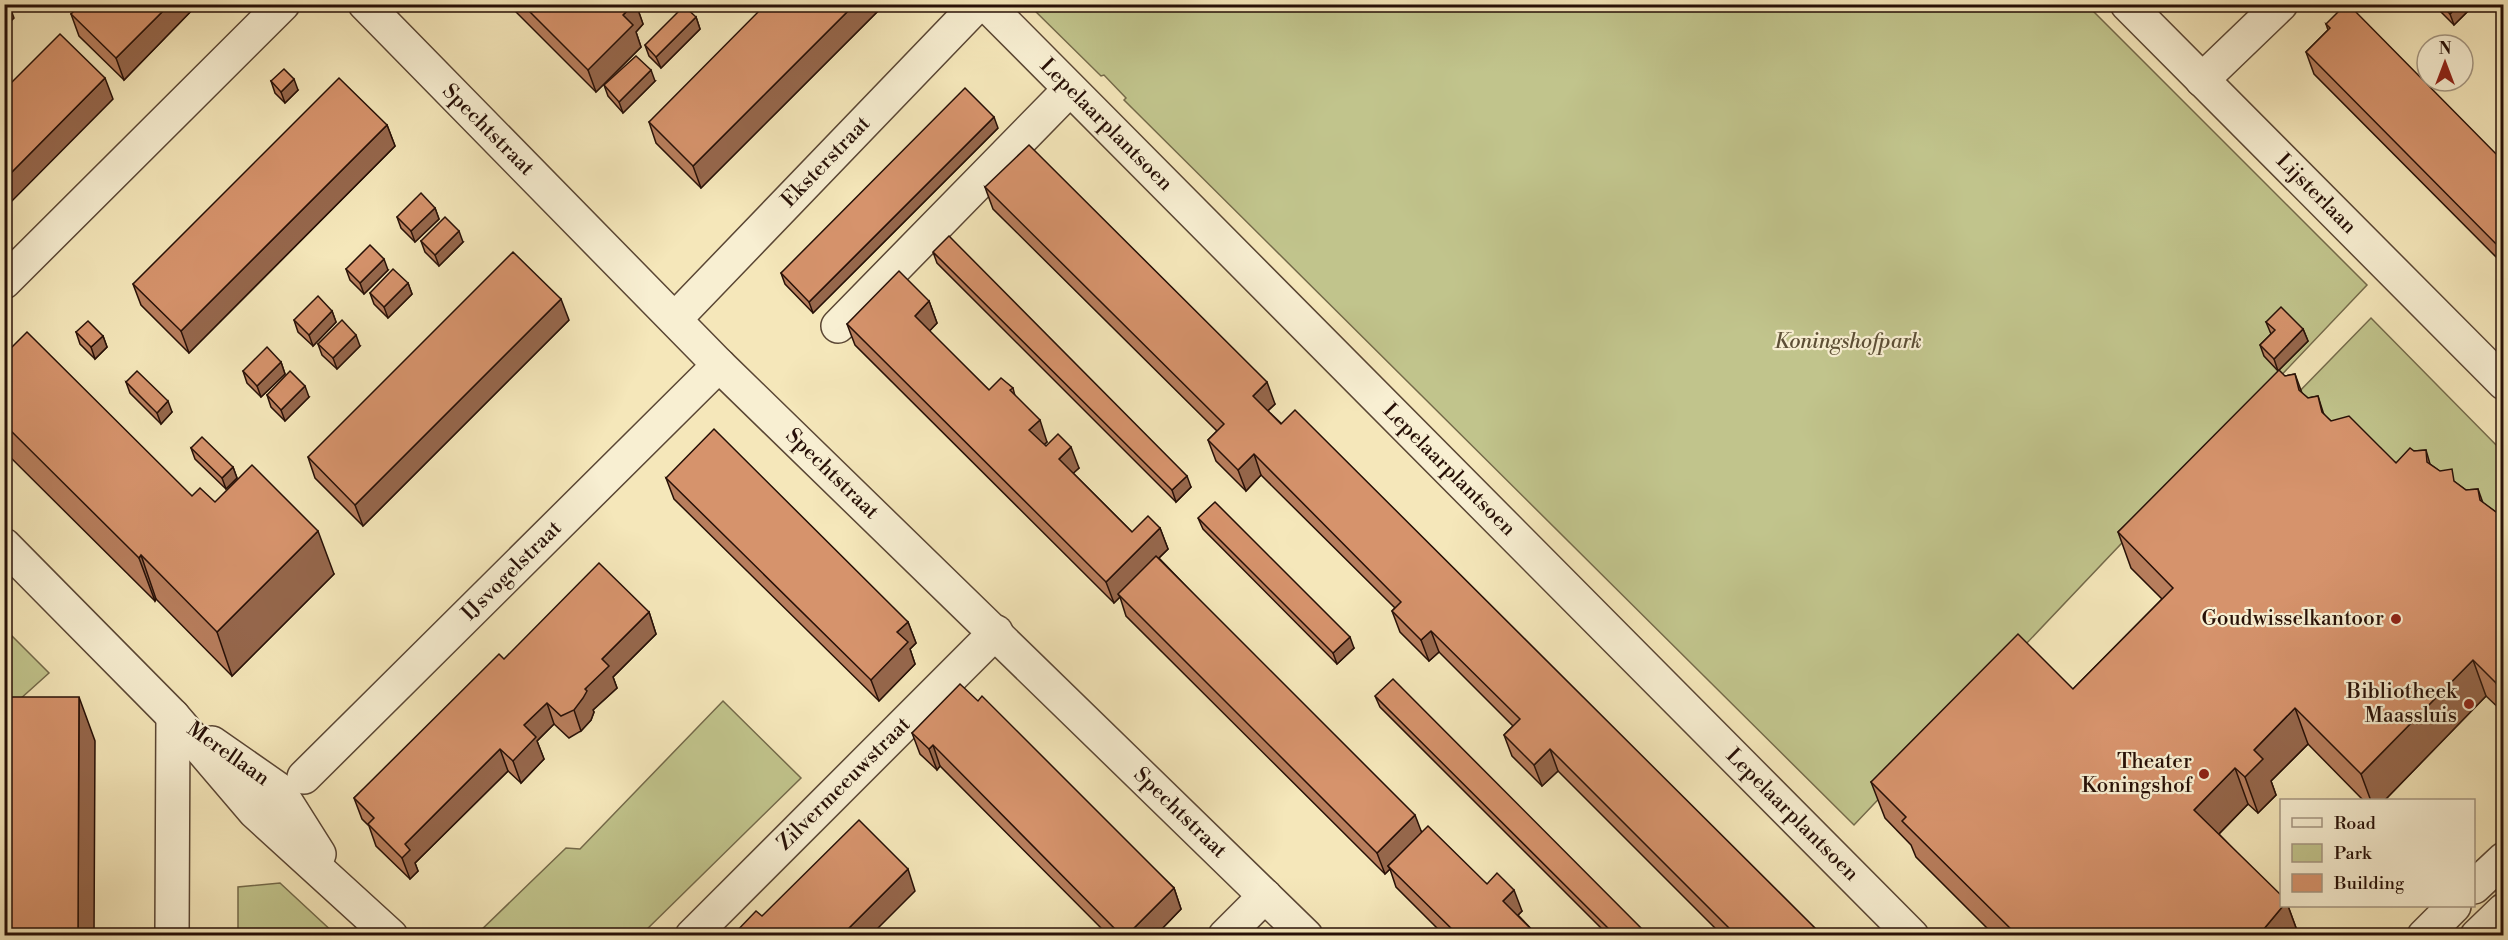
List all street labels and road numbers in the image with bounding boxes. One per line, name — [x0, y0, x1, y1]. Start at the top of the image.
street label: Lepelaarplantsoen — [1034, 53, 1178, 197]
street label: Spechtstraat — [436, 78, 540, 182]
street label: Eksterstraat — [776, 110, 876, 213]
street label: Lijsterlaan — [2270, 148, 2362, 240]
street label: Lepelaarplantsoen — [1377, 398, 1521, 542]
street label: Spechtstraat — [780, 423, 884, 525]
street label: IJsvogelstraat — [457, 515, 568, 626]
street label: Zilvermeeuwstraat — [772, 711, 917, 856]
street label: Merellaan — [182, 716, 275, 792]
street label: Lepelaarplantsoen — [1720, 743, 1864, 887]
street label: Spechtstraat — [1128, 762, 1232, 864]

